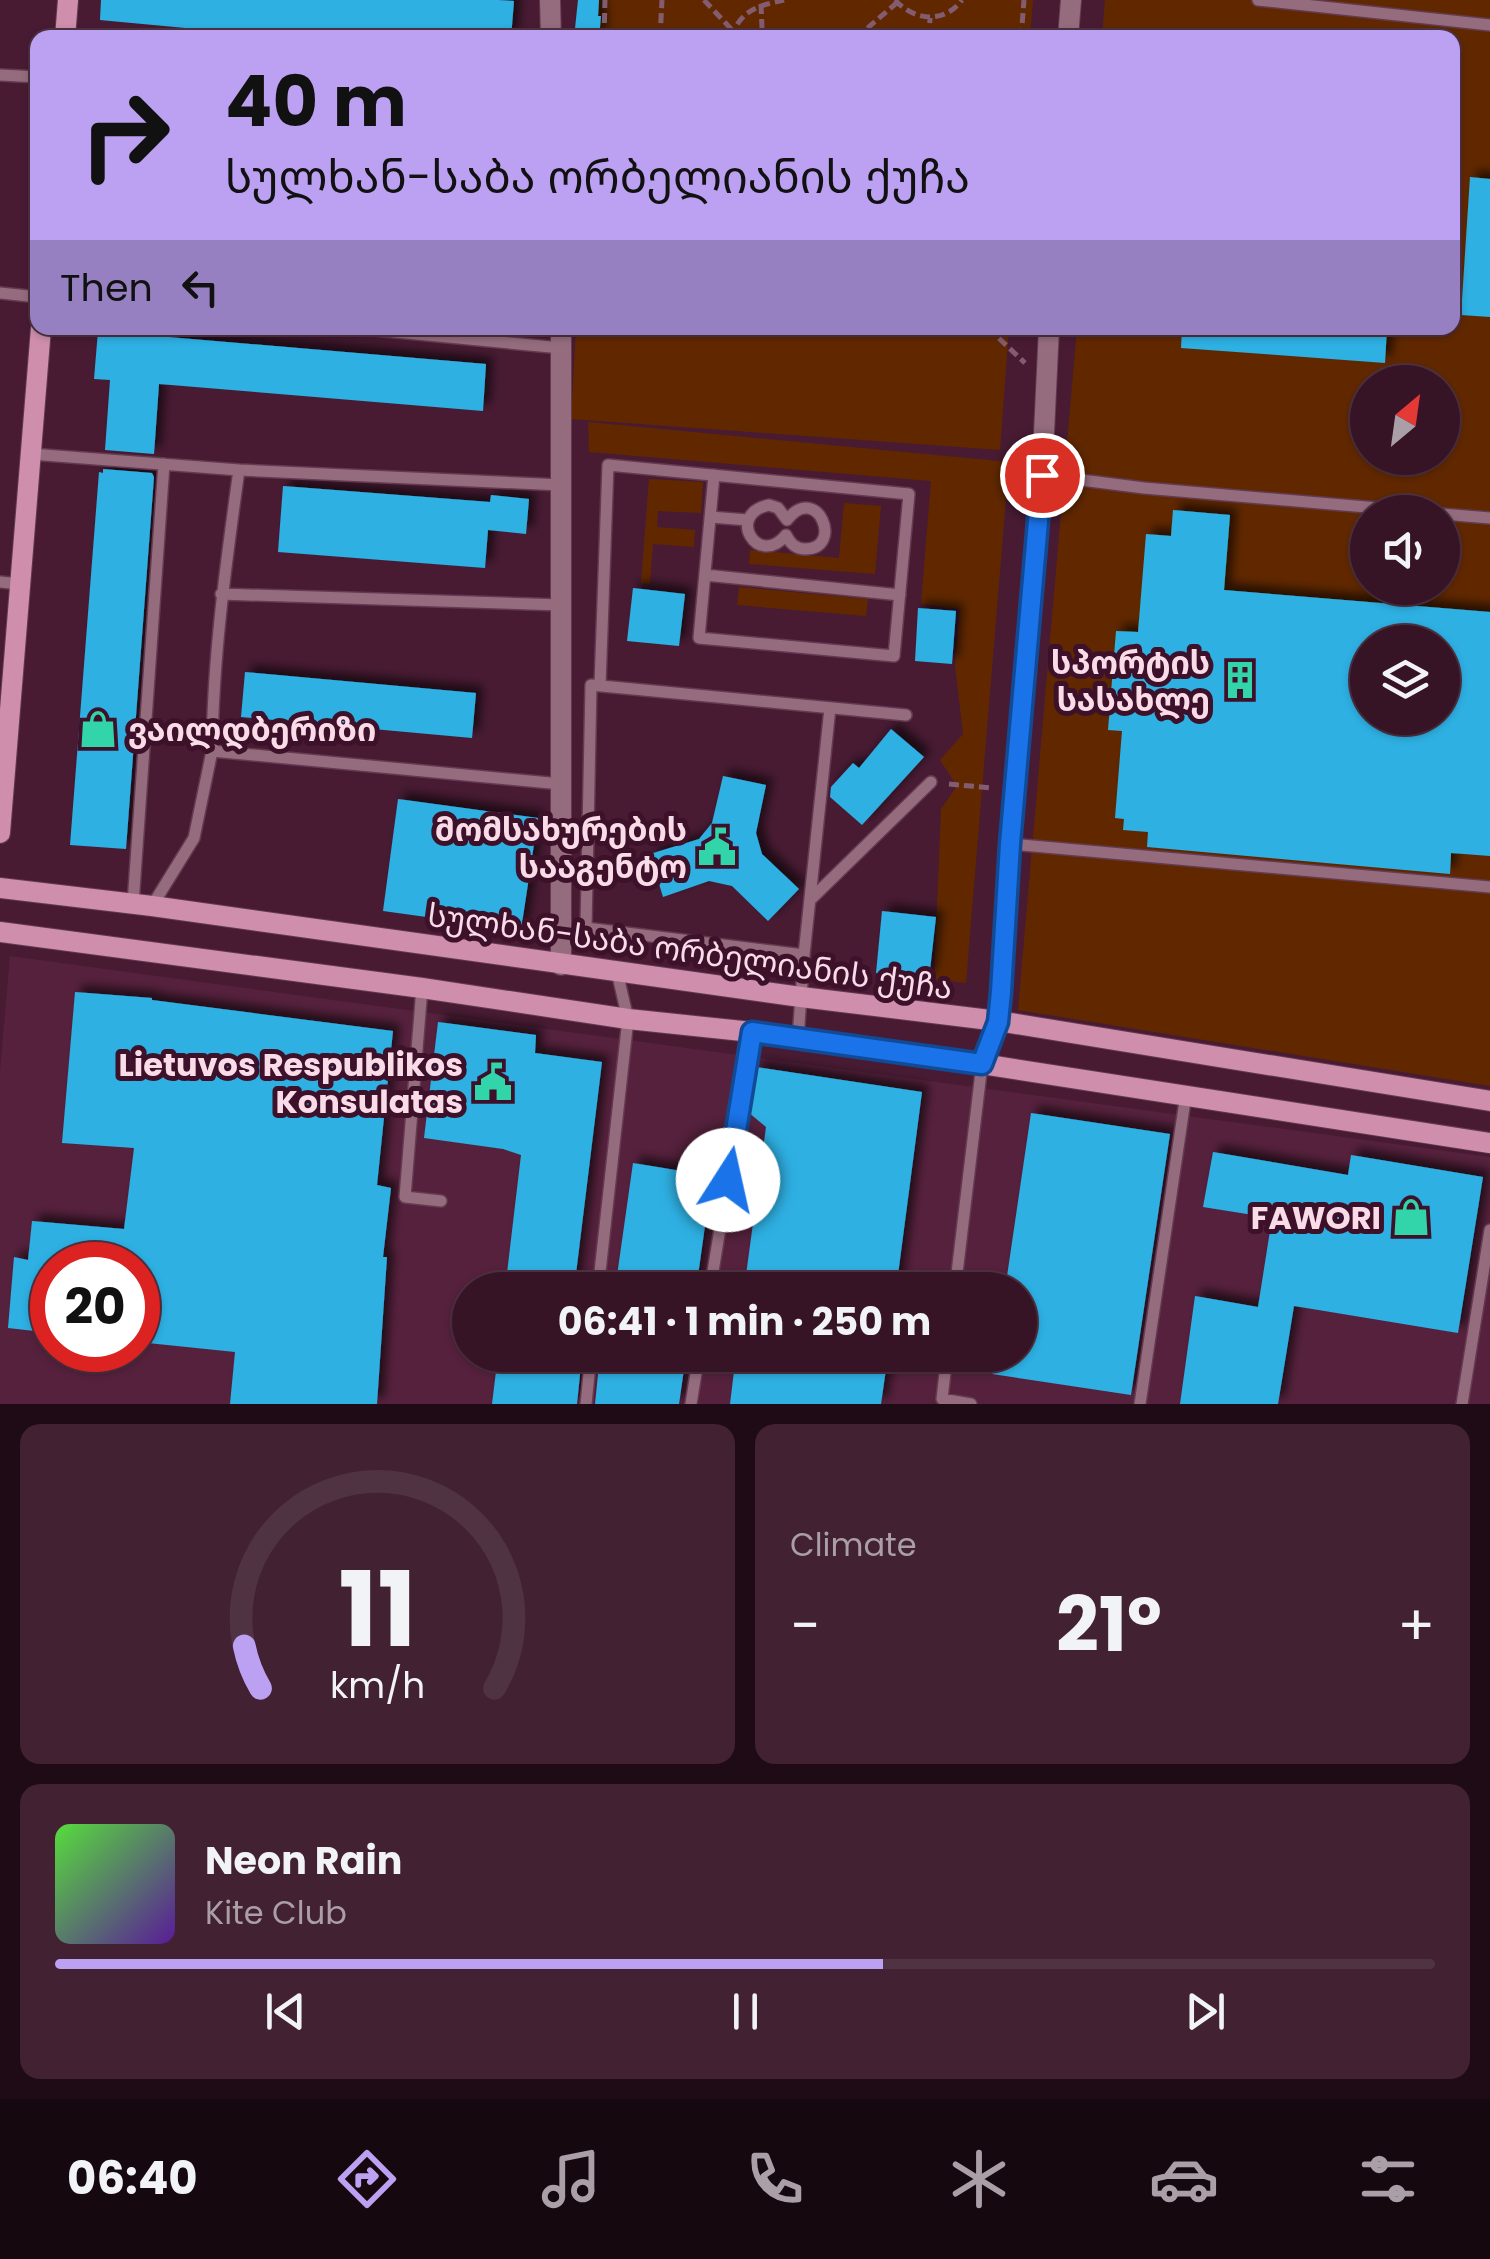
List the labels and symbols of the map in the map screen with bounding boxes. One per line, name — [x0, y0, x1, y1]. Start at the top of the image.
north arrow — [1350, 365, 1460, 475]
pin — [1000, 433, 1085, 518]
place label: სპორტის სასახლე — [1051, 640, 1210, 722]
building icon: სპორტის სასახლე — [1219, 659, 1261, 701]
place label: ვაილდბერიზი — [128, 707, 376, 752]
shop icon: ვაილდბერიზი — [77, 708, 119, 750]
place label: მომსახურების სააგენტო — [435, 807, 687, 889]
public building icon: მომსახურების სააგენტო — [696, 826, 738, 868]
street label: სულხან-საბა ორბელიანის ქუჩა — [425, 892, 955, 1010]
place label: Lietuvos Respublikos Konsulatas — [119, 1042, 463, 1124]
public building icon: Lietuvos Respublikos Konsulatas — [472, 1061, 514, 1103]
position arrow — [676, 1128, 780, 1232]
place label: FAWORI — [1251, 1195, 1381, 1240]
shop icon: FAWORI — [1390, 1196, 1432, 1238]
speed limit sign: 20 — [30, 1242, 160, 1372]

